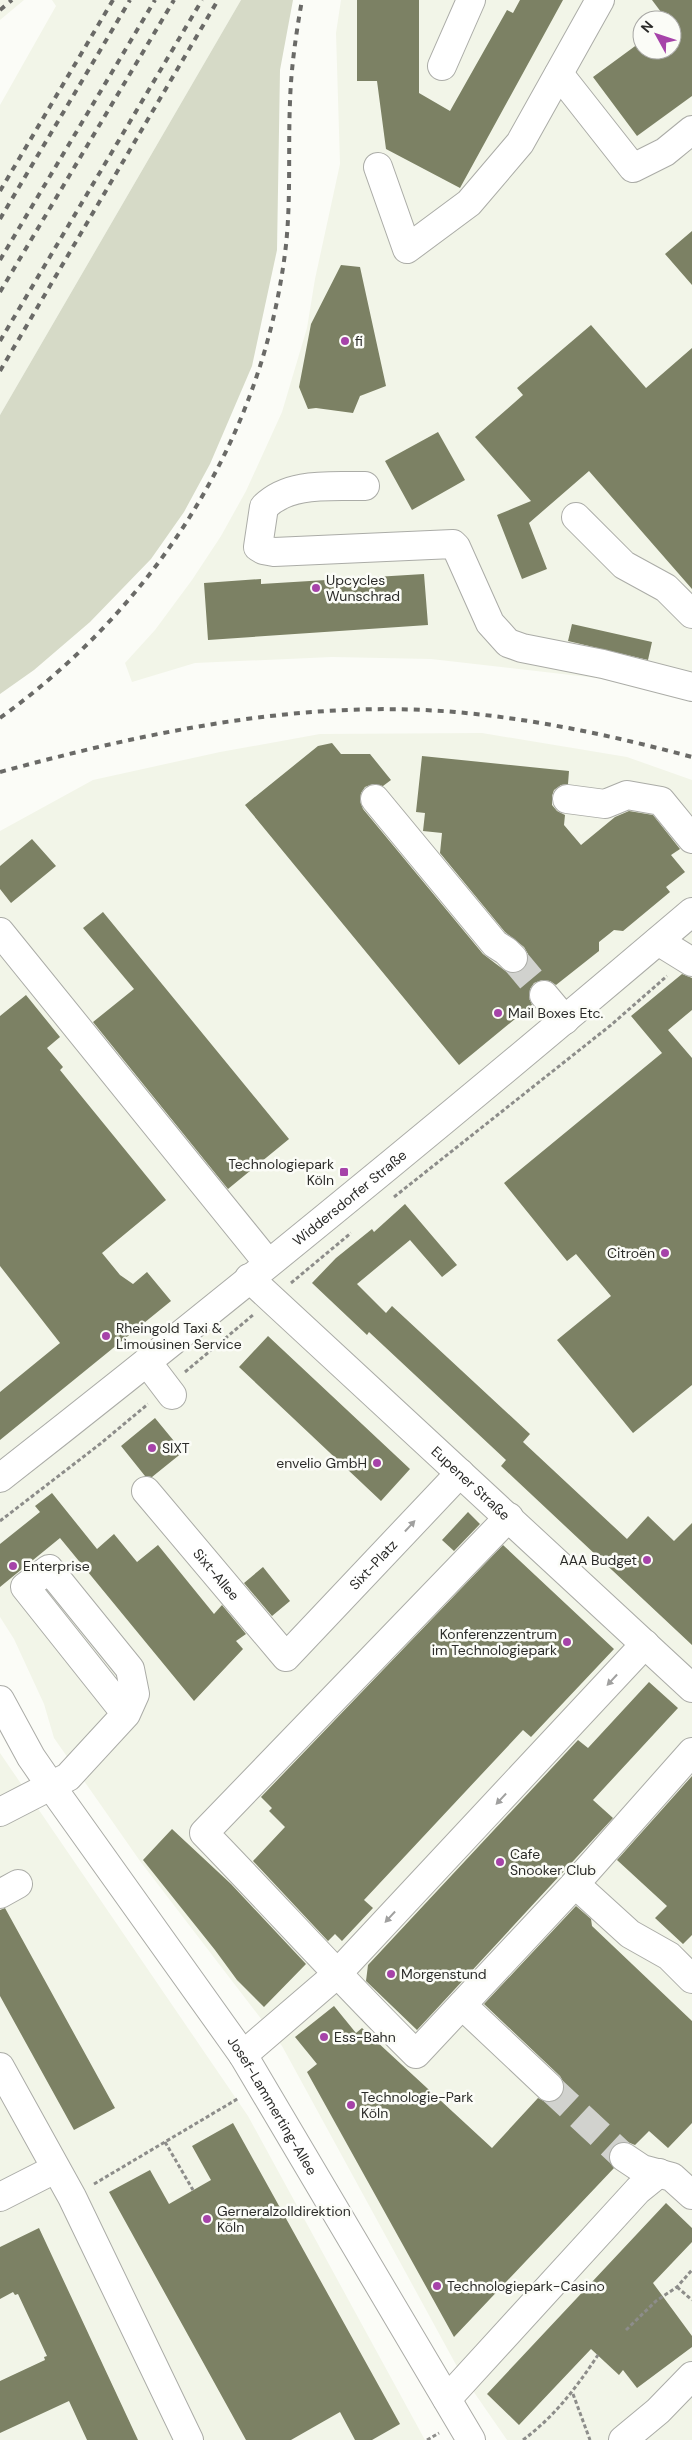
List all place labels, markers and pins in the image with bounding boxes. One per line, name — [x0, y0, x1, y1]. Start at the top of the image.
place label: fi — [355, 332, 363, 350]
marker: fi — [339, 335, 351, 347]
place label: Upcycles Wunschrad — [326, 571, 400, 605]
marker: Upcycles Wunschrad — [310, 582, 322, 594]
place label: Mail Boxes Etc. — [508, 1004, 604, 1022]
marker: Mail Boxes Etc. — [492, 1007, 504, 1019]
place label: Technologiepark Köln — [228, 1155, 334, 1189]
marker: Technologiepark Köln — [338, 1166, 350, 1178]
place label: Citroën — [607, 1244, 655, 1262]
marker: Citroën — [659, 1247, 671, 1259]
place label: Rheingold Taxi & Limousinen Service — [116, 1319, 242, 1353]
marker: Rheingold Taxi & Limousinen Service — [100, 1330, 112, 1342]
place label: SIXT — [162, 1439, 190, 1457]
marker: SIXT — [146, 1442, 158, 1454]
place label: envelio GmbH — [276, 1454, 367, 1472]
marker: envelio GmbH — [371, 1457, 383, 1469]
place label: AAA Budget — [559, 1551, 637, 1569]
marker: AAA Budget — [641, 1554, 653, 1566]
place label: Enterprise — [23, 1557, 90, 1575]
marker: Enterprise — [7, 1560, 19, 1572]
place label: Konferenzzentrum im Technologiepark — [432, 1625, 557, 1659]
marker: Konferenzzentrum im Technologiepark — [561, 1636, 573, 1648]
place label: Cafe Snooker Club — [510, 1845, 596, 1879]
marker: Cafe Snooker Club — [494, 1856, 506, 1868]
place label: Morgenstund — [401, 1965, 487, 1983]
marker: Morgenstund — [385, 1968, 397, 1980]
place label: Ess-Bahn — [334, 2028, 396, 2046]
marker: Ess-Bahn — [318, 2031, 330, 2043]
place label: Technologie-Park Köln — [361, 2088, 473, 2122]
marker: Technologie-Park Köln — [345, 2099, 357, 2111]
place label: Gerneralzolldirektion Köln — [217, 2202, 351, 2236]
marker: Gerneralzolldirektion Köln — [201, 2213, 213, 2225]
place label: Technologiepark-Casino — [447, 2277, 605, 2295]
marker: Technologiepark-Casino — [431, 2280, 443, 2292]

